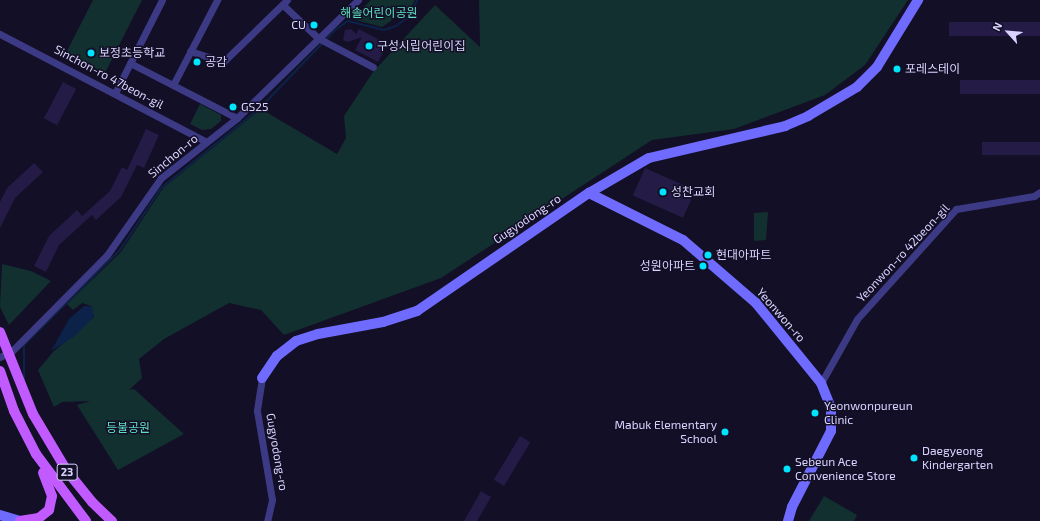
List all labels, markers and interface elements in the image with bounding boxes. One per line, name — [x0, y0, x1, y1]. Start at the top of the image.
park label: 해솔어린이공원 — [340, 6, 418, 20]
north arrow — [988, 12, 1028, 52]
place label: CU — [291, 18, 306, 32]
marker: CU — [309, 20, 319, 30]
text: N — [989, 20, 1004, 33]
place label: 구성시립어린이집 — [377, 39, 465, 53]
marker: 구성시립어린이집 — [364, 41, 374, 51]
street label: Sinchon-ro 47beon-gil — [52, 42, 166, 112]
place label: 보정초등학교 — [99, 46, 165, 60]
marker: 보정초등학교 — [86, 48, 96, 58]
place label: 공감 — [205, 55, 227, 69]
marker: 공감 — [192, 57, 202, 67]
place label: 포레스테이 — [905, 62, 960, 76]
marker: 포레스테이 — [892, 64, 902, 74]
place label: GS25 — [241, 100, 268, 114]
marker: GS25 — [228, 102, 238, 112]
street label: Sinchon-ro — [145, 131, 201, 181]
place label: 성찬교회 — [671, 185, 715, 199]
marker: 성찬교회 — [658, 187, 668, 197]
street label: Gugyodong-ro — [490, 191, 564, 247]
street label: Yeonwon-ro 42beon-gil — [854, 201, 952, 305]
place label: 현대아파트 — [716, 248, 771, 262]
marker: 현대아파트 — [703, 250, 713, 260]
place label: 성원아파트 — [640, 259, 695, 273]
marker: 성원아파트 — [698, 261, 708, 271]
street label: Yeonwon-ro — [754, 285, 808, 345]
place label: Yeonwonpureun Clinic — [824, 399, 913, 427]
marker: Yeonwonpureun Clinic — [809, 407, 821, 419]
street label: Gugyodong-ro — [263, 412, 291, 492]
place label: Mabuk Elementary School — [614, 418, 717, 446]
park label: 등불공원 — [106, 421, 150, 435]
marker: Mabuk Elementary School — [720, 427, 730, 437]
place label: Daegyeong Kindergarten — [922, 444, 993, 472]
marker: Daegyeong Kindergarten — [909, 453, 919, 463]
place label: Sebeun Ace Convenience Store — [795, 455, 896, 483]
road number: 23 — [56, 463, 78, 481]
marker: Sebeun Ace Convenience Store — [782, 464, 792, 474]

